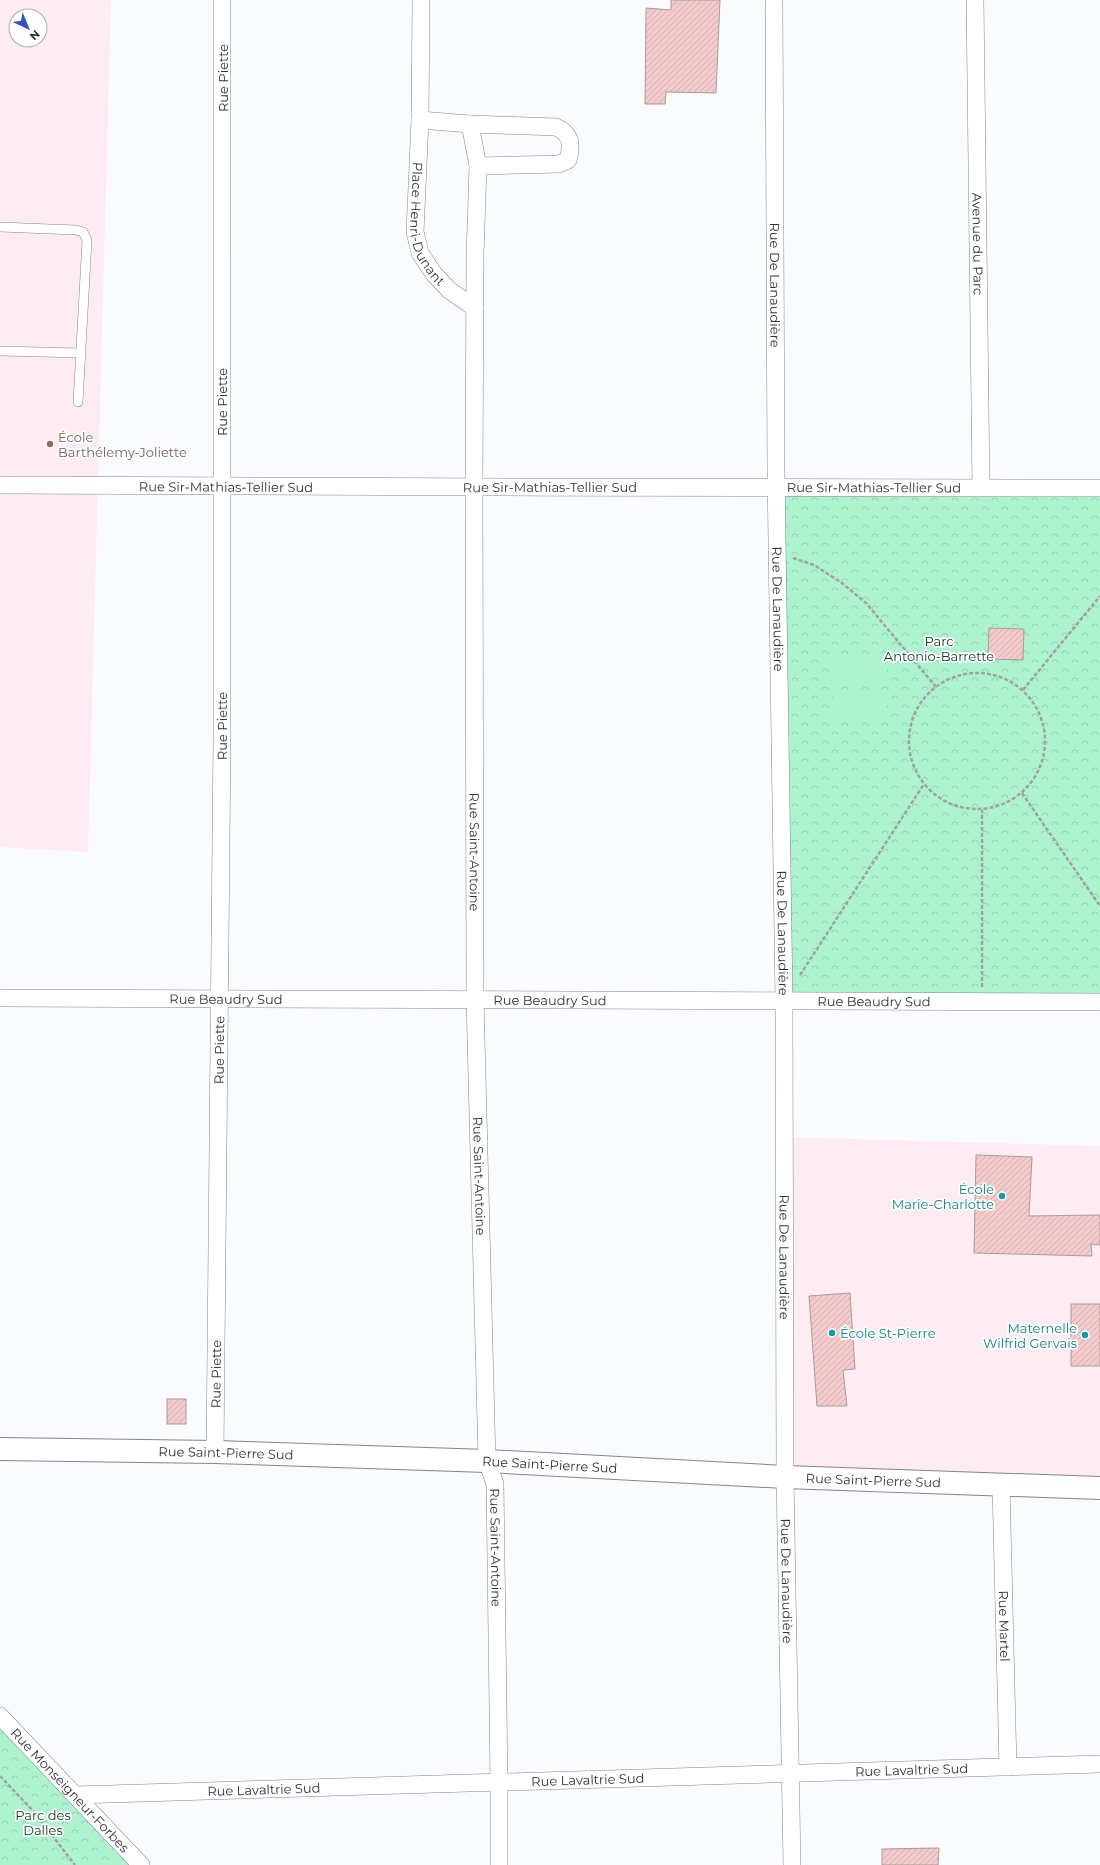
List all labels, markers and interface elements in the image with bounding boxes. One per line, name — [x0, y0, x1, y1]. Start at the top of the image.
north arrow — [8, 8, 48, 48]
text: N — [27, 27, 43, 43]
street label: Rue Piette — [215, 44, 231, 112]
street label: Place Henri-Dunant — [407, 162, 449, 289]
street label: Avenue du Parc — [969, 193, 987, 295]
street label: Rue De Lanaudière — [767, 222, 783, 348]
street label: Rue Piette — [214, 368, 230, 436]
place label: École Barthélemy-Joliette — [58, 429, 187, 460]
marker: École Barthélemy-Joliette — [45, 439, 55, 449]
street label: Rue Sir-Mathias-Tellier Sud — [139, 478, 313, 495]
street label: Rue Sir-Mathias-Tellier Sud — [463, 479, 637, 495]
street label: Rue Sir-Mathias-Tellier Sud — [787, 479, 961, 495]
street label: Rue De Lanaudière — [769, 546, 787, 672]
park label: Parc Antonio-Barrette — [884, 633, 994, 664]
street label: Rue Piette — [214, 692, 230, 760]
street label: Rue Saint-Antoine — [467, 793, 483, 912]
street label: Rue De Lanaudière — [774, 870, 792, 996]
street label: Rue Beaudry Sud — [169, 991, 283, 1007]
street label: Rue Beaudry Sud — [493, 992, 607, 1008]
street label: Rue Beaudry Sud — [817, 993, 931, 1009]
street label: Rue Piette — [211, 1016, 227, 1084]
street label: Rue Saint-Antoine — [470, 1116, 489, 1236]
place label: École Marie-Charlotte — [892, 1181, 994, 1212]
marker: École Marie-Charlotte — [997, 1191, 1007, 1201]
street label: Rue De Lanaudière — [776, 1194, 793, 1320]
place label: Maternelle Wilfrid Gervais — [983, 1320, 1077, 1351]
place label: École St-Pierre — [840, 1325, 936, 1341]
marker: École St-Pierre — [827, 1328, 837, 1338]
marker: Maternelle Wilfrid Gervais — [1080, 1330, 1090, 1340]
street label: Rue Piette — [207, 1340, 224, 1408]
street label: Rue Saint-Pierre Sud — [158, 1443, 294, 1463]
street label: Rue Saint-Pierre Sud — [482, 1453, 618, 1476]
street label: Rue Saint-Pierre Sud — [805, 1470, 941, 1490]
street label: Rue Saint-Antoine — [487, 1488, 505, 1607]
street label: Rue De Lanaudière — [778, 1518, 796, 1644]
street label: Rue Martel — [996, 1590, 1013, 1662]
street label: Rue Monseigneur-Forbes — [8, 1725, 133, 1856]
street label: Rue Lavaltrie Sud — [855, 1760, 968, 1779]
street label: Rue Lavaltrie Sud — [531, 1770, 645, 1789]
street label: Rue Lavaltrie Sud — [207, 1780, 321, 1799]
park label: Parc des Dalles — [15, 1807, 71, 1838]

